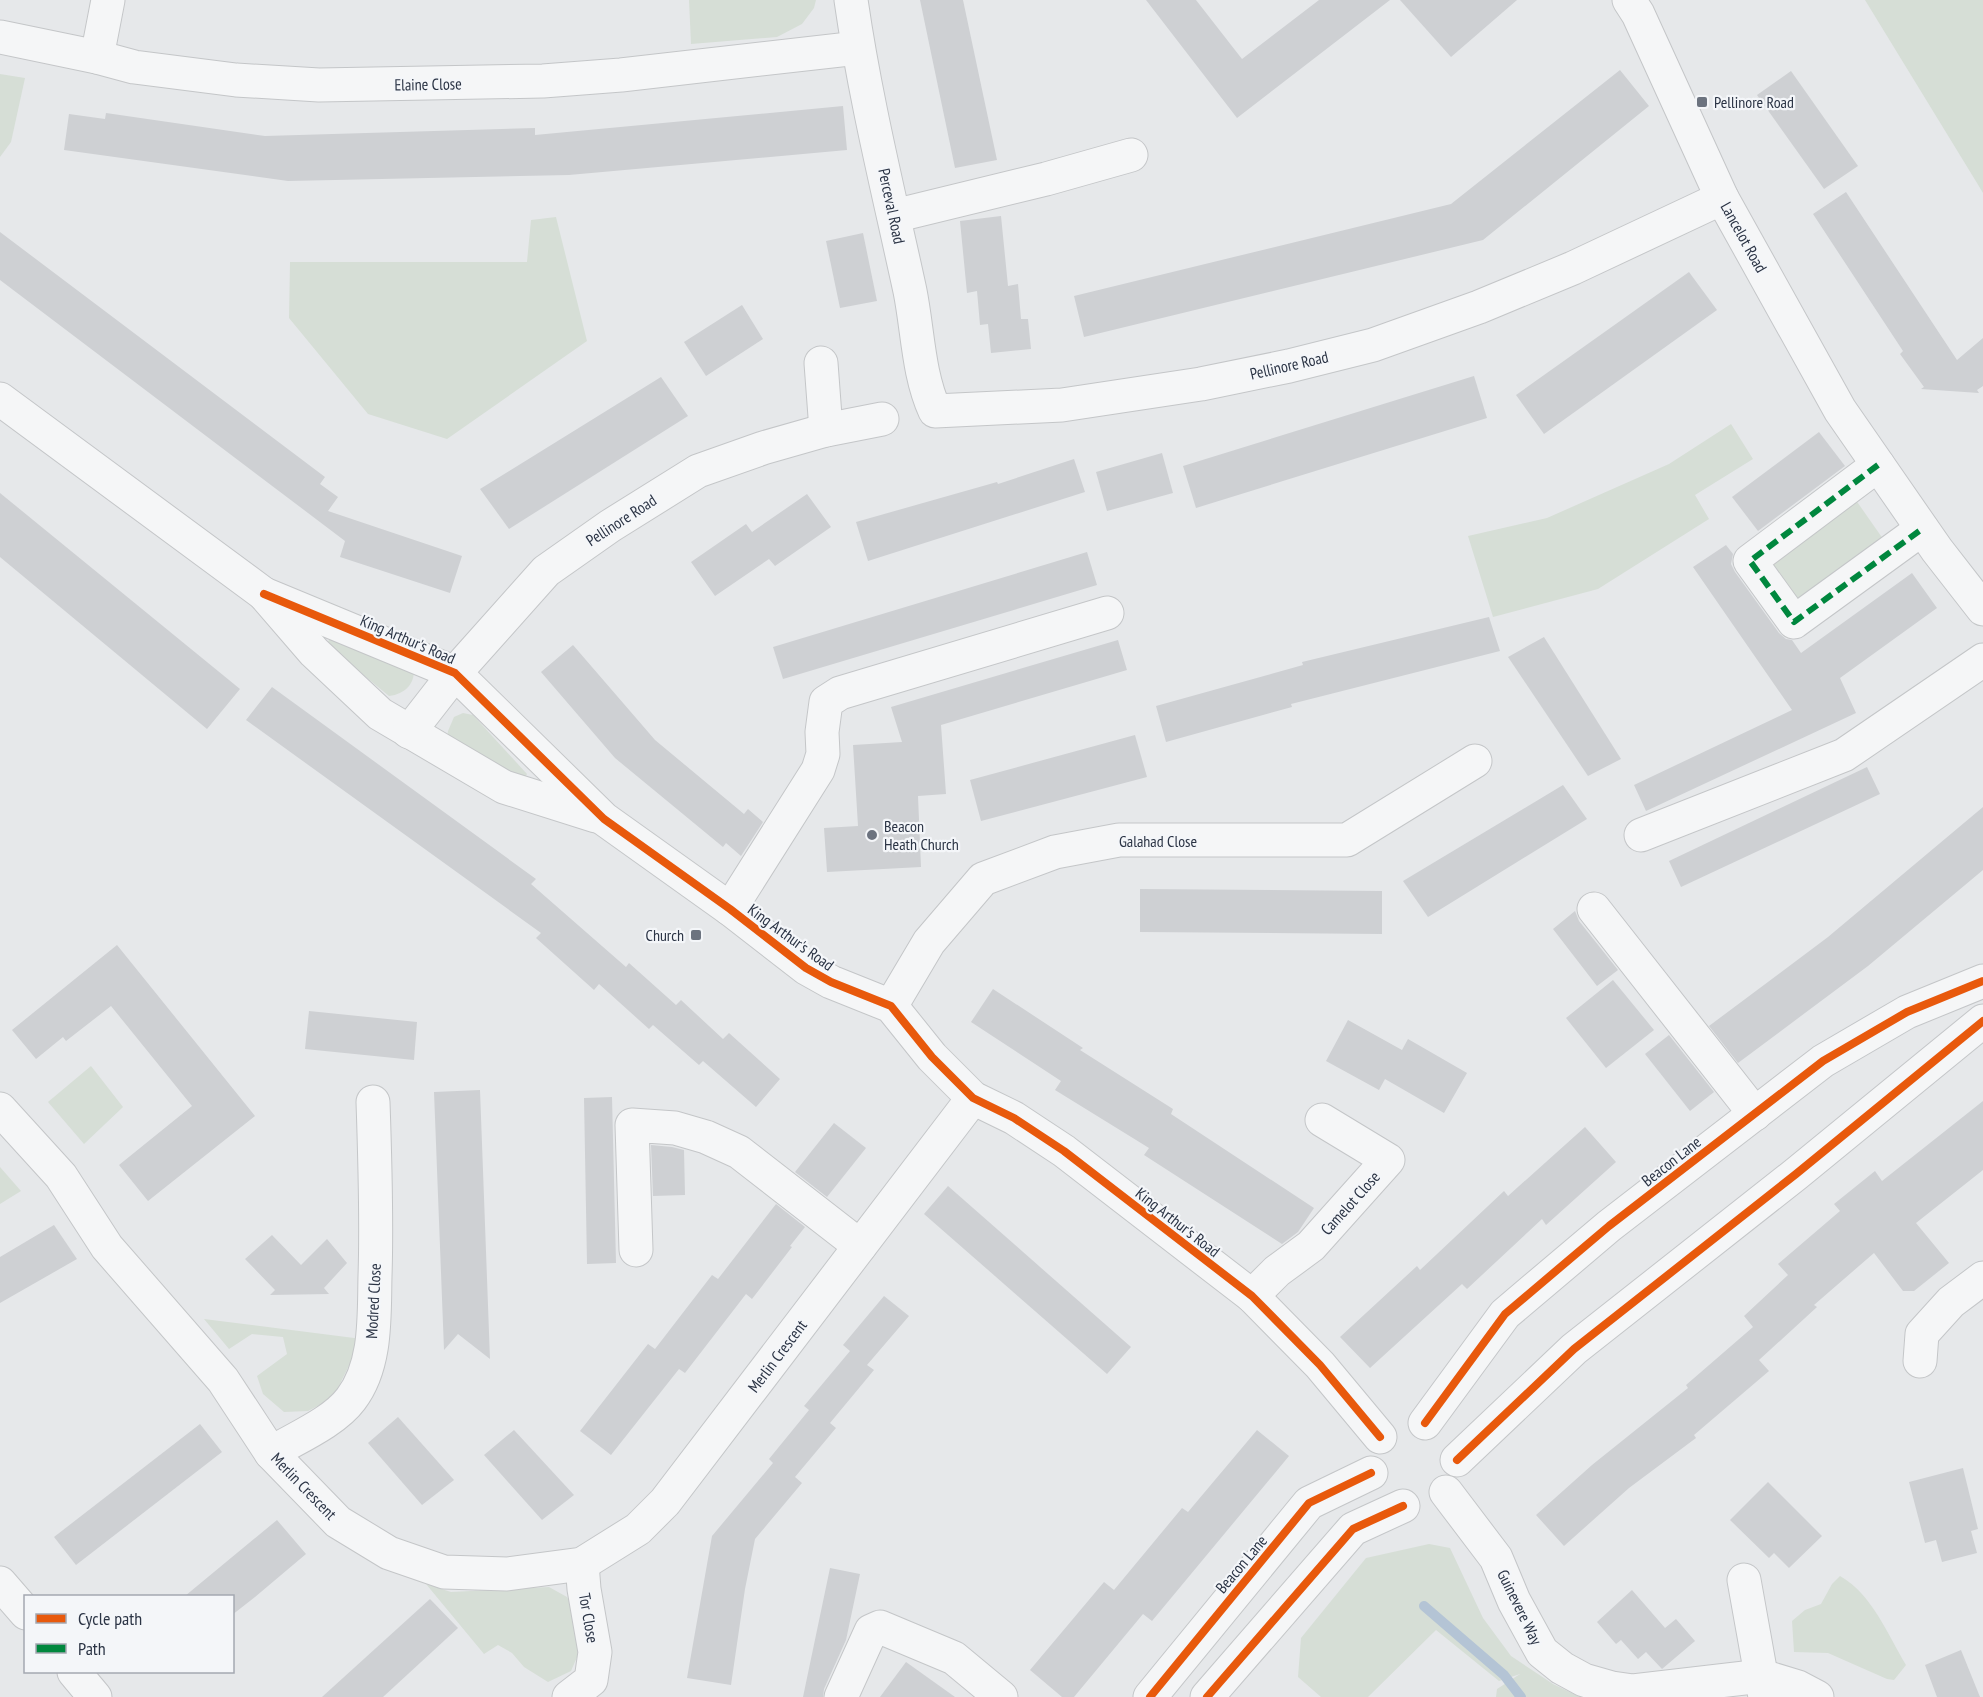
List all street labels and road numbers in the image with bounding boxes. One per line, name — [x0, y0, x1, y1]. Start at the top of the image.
street label: Elaine Close — [394, 73, 462, 95]
street label: Perceval Road — [874, 166, 910, 246]
street label: Lancelot Road — [1716, 198, 1772, 276]
street label: Pellinore Road — [1248, 346, 1330, 384]
street label: Pellinore Road — [582, 490, 660, 550]
street label: King Arthur's Road — [357, 610, 459, 668]
street label: Galahad Close — [1119, 831, 1197, 851]
street label: King Arthur's Road — [744, 899, 838, 975]
street label: Beacon Lane — [1637, 1132, 1705, 1190]
street label: Camelot Close — [1316, 1167, 1384, 1239]
street label: King Arthur's Road — [1132, 1183, 1224, 1261]
street label: Modred Close — [361, 1263, 385, 1339]
street label: Merlin Crescent — [743, 1315, 811, 1396]
street label: Merlin Crescent — [267, 1448, 341, 1524]
street label: Beacon Lane — [1211, 1531, 1271, 1597]
street label: Guinevere Way — [1493, 1566, 1547, 1648]
street label: Tor Close — [575, 1592, 603, 1644]

